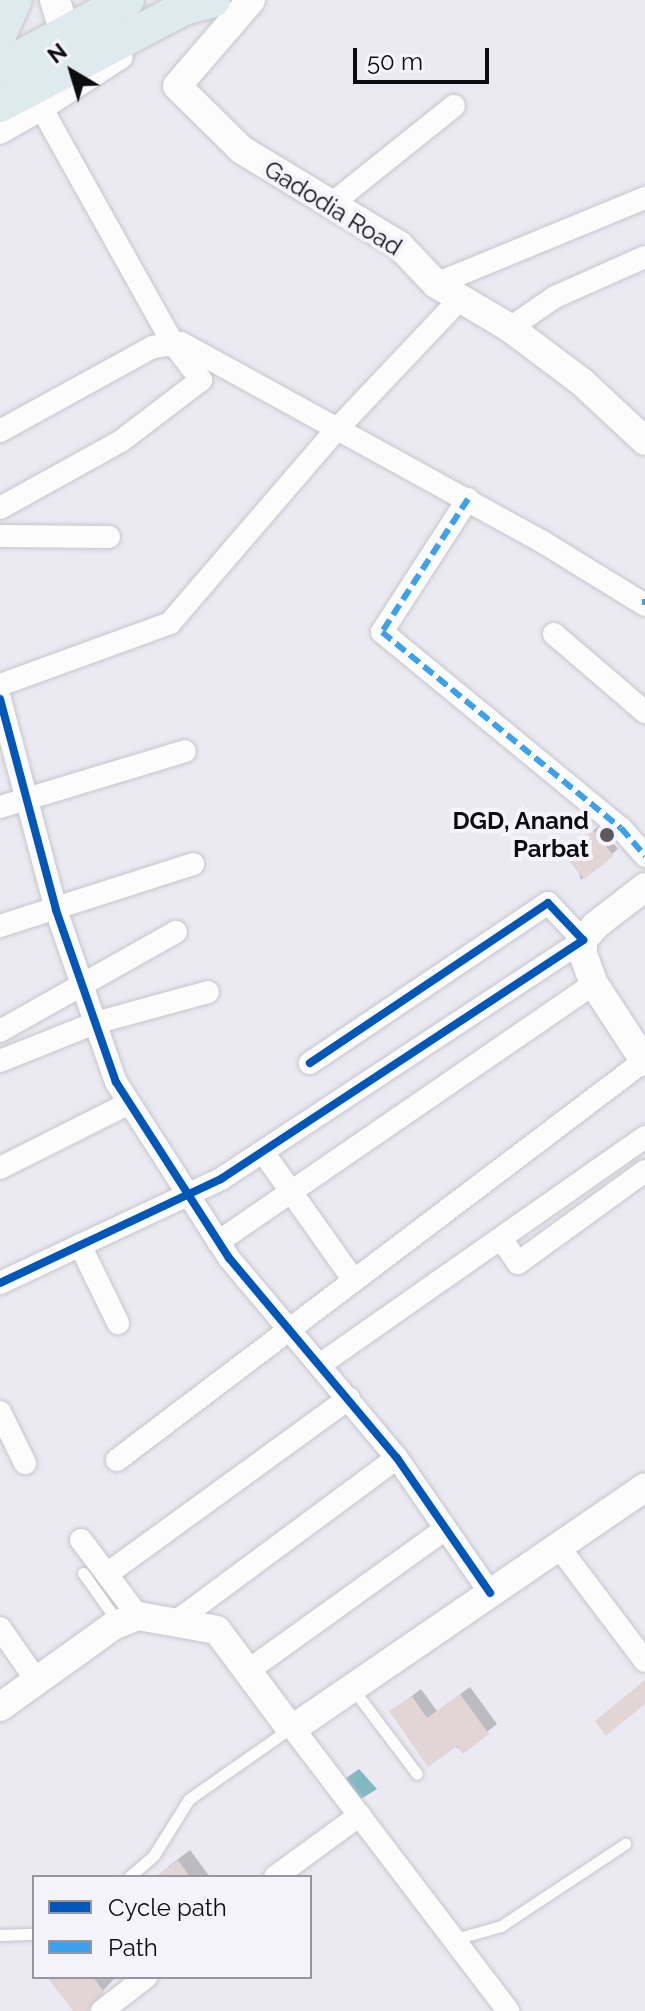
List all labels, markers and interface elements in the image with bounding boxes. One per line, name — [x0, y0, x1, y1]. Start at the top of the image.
north arrow — [32, 32, 112, 112]
scale bar — [357, 32, 493, 82]
text: N — [43, 38, 72, 69]
text: 50 m — [367, 47, 423, 76]
street label: Gadodia Road — [259, 154, 407, 262]
place label: DGD, Anand Parbat — [452, 807, 589, 863]
marker: DGD, Anand Parbat — [596, 824, 618, 846]
legend — [32, 1875, 312, 1979]
text: Cycle path — [108, 1893, 227, 1922]
text: Path — [108, 1933, 158, 1962]

